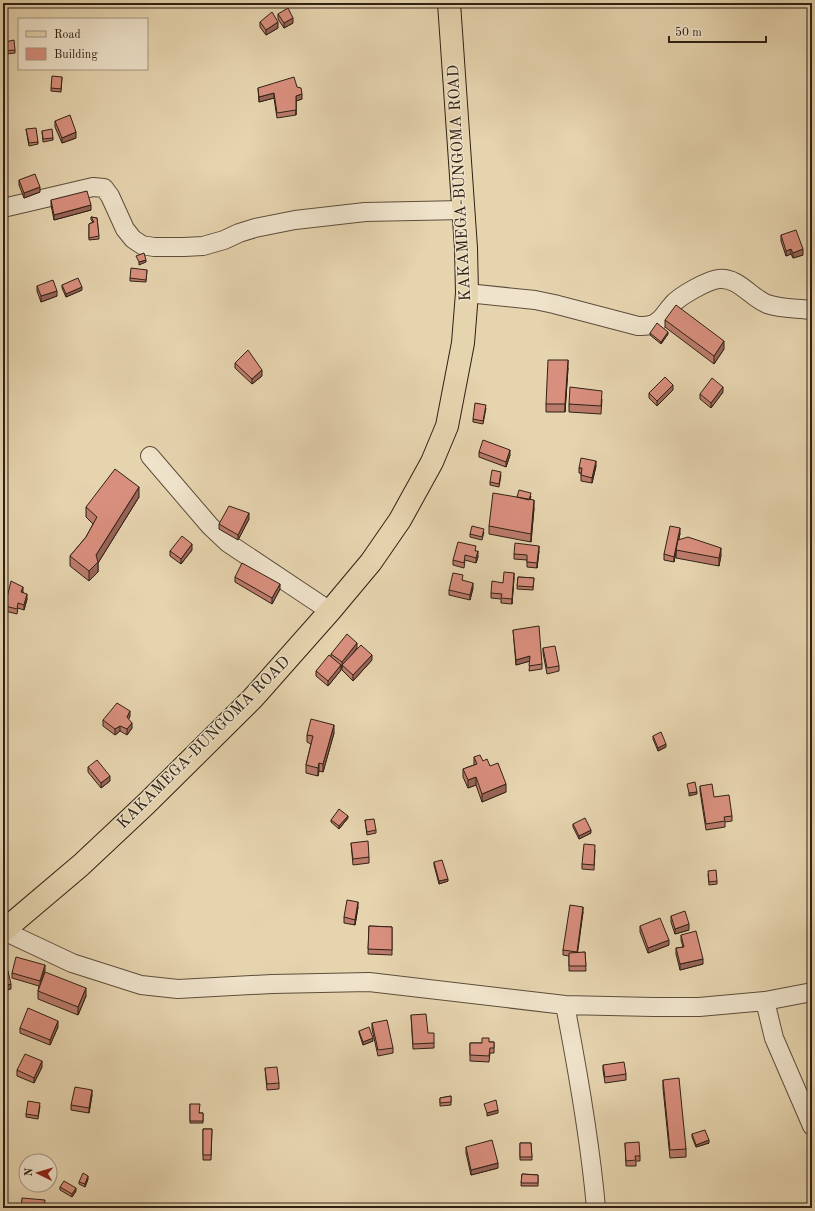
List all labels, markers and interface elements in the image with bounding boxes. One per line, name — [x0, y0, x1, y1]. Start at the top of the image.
legend — [18, 18, 148, 70]
scale bar — [669, 18, 766, 44]
text: 50 m — [675, 26, 702, 39]
text: Road — [54, 29, 81, 41]
text: Building — [54, 49, 98, 61]
street label: KAKAMEGA-BUNGOMA ROAD — [446, 64, 474, 302]
street label: KAKAMEGA-BUNGOMA ROAD — [115, 654, 293, 832]
north arrow — [18, 1153, 58, 1193]
text: N — [24, 1167, 35, 1177]

